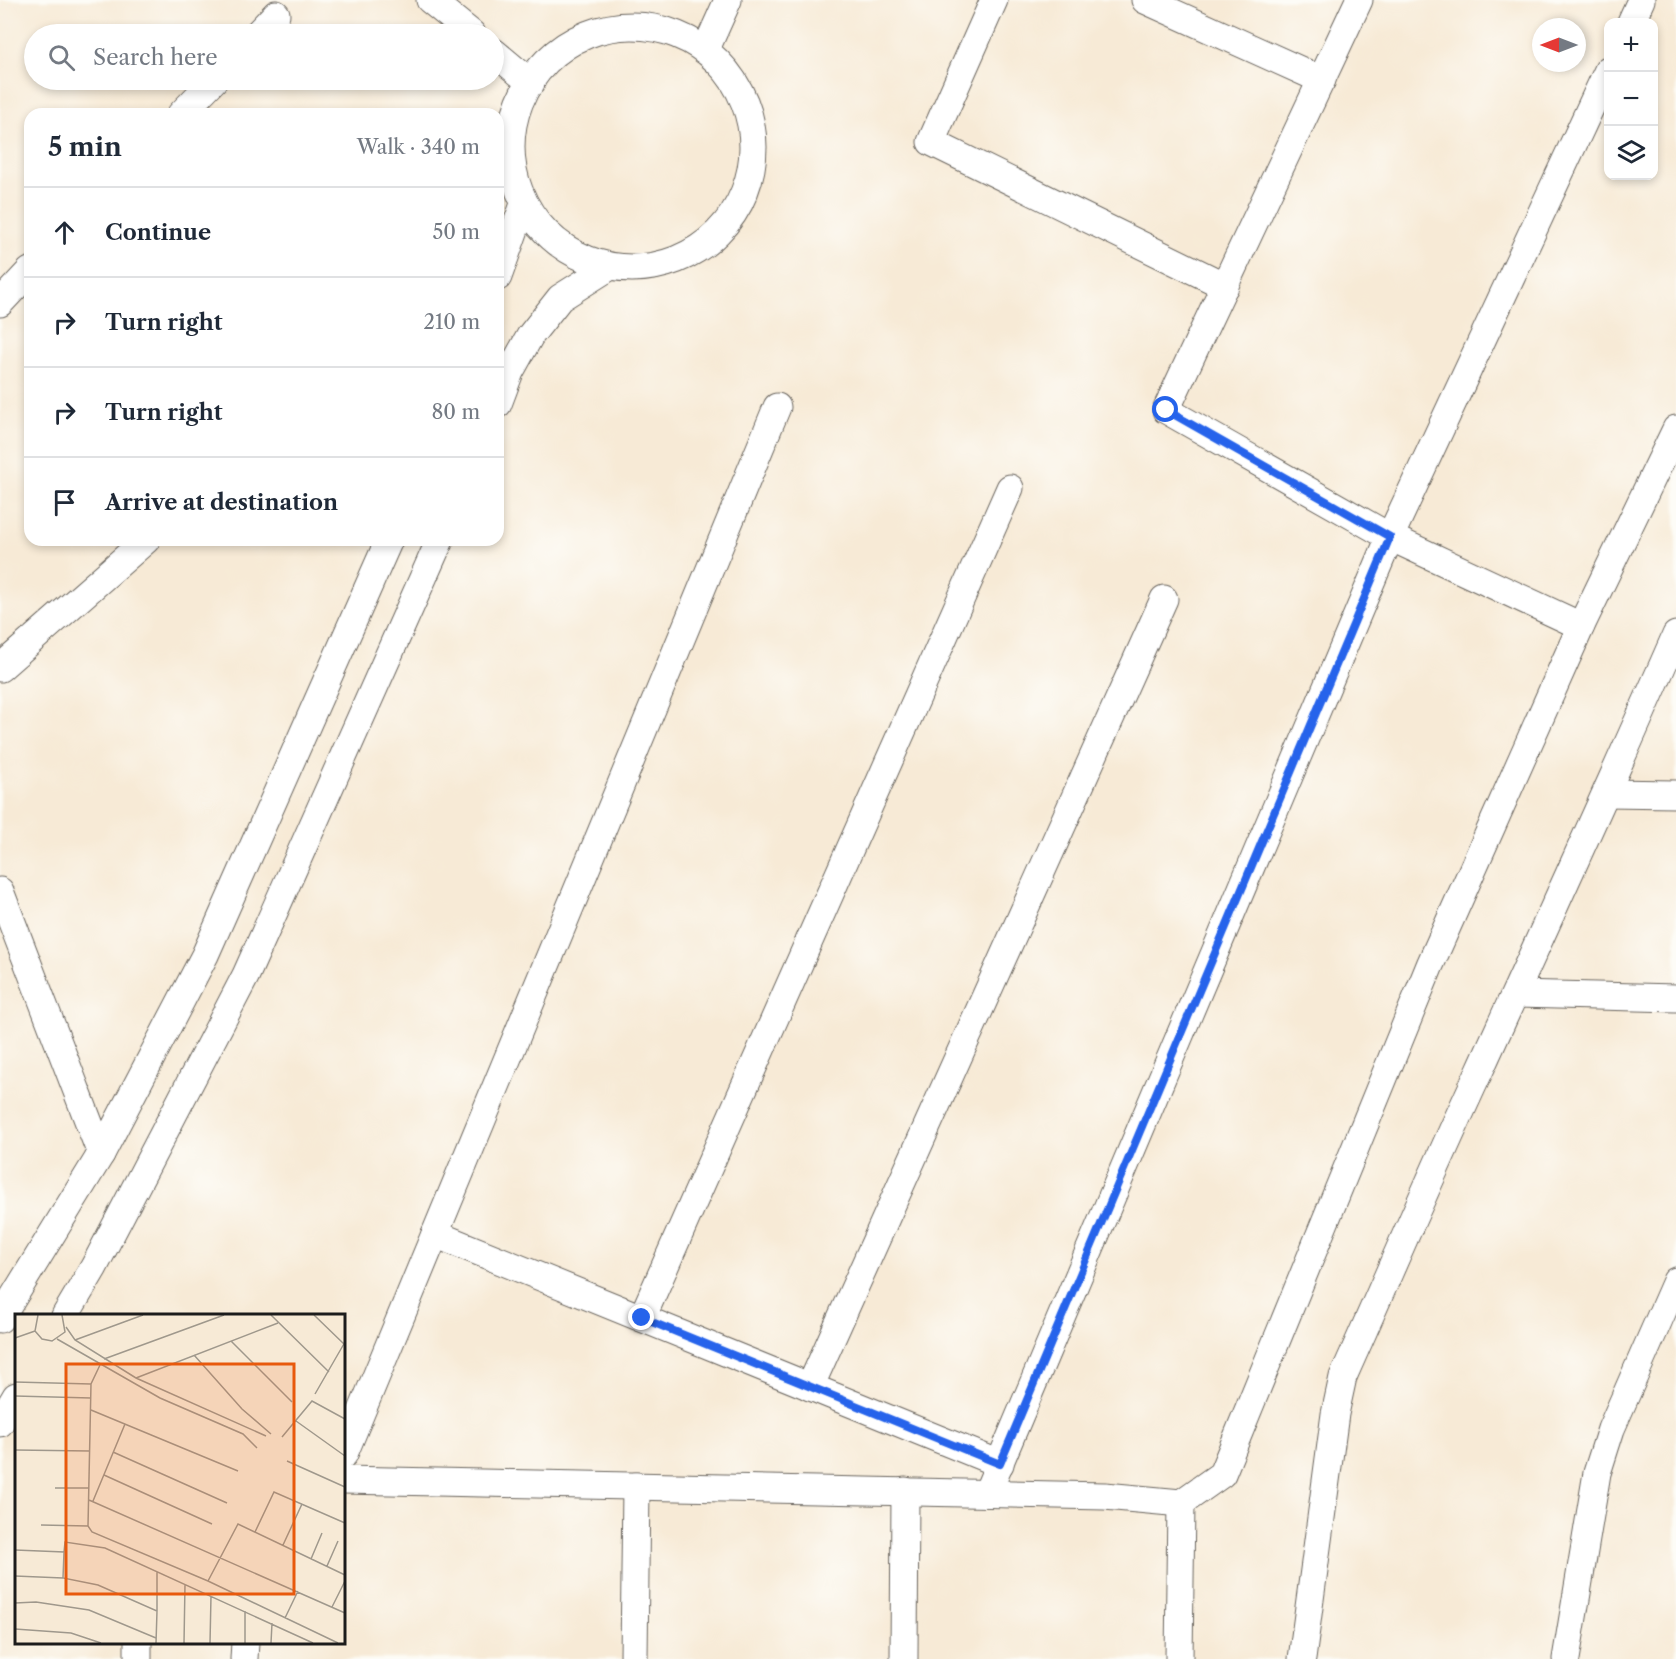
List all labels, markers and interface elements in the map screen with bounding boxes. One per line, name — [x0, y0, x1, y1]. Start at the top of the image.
north arrow — [1532, 18, 1586, 72]
map controls — [1604, 18, 1658, 180]
button: + — [1604, 18, 1658, 72]
search box — [24, 24, 504, 90]
icon: search — [45, 41, 78, 74]
text: Search here — [93, 44, 218, 71]
button: − — [1604, 72, 1658, 126]
button: layers — [1604, 126, 1658, 180]
text: 5 min — [48, 131, 122, 163]
text: Walk · 340 m — [357, 135, 480, 159]
icon: ahead — [48, 216, 81, 249]
text: Continue — [105, 219, 211, 246]
text: 50 m — [433, 220, 480, 244]
icon: right — [48, 306, 81, 339]
text: Turn right — [105, 309, 223, 336]
text: 210 m — [423, 310, 480, 334]
icon: right — [48, 396, 81, 429]
route start — [1152, 396, 1178, 422]
text: Turn right — [105, 399, 223, 426]
text: 80 m — [432, 400, 480, 424]
icon: arrive — [48, 486, 81, 519]
text: Arrive at destination — [105, 489, 338, 516]
route end — [628, 1304, 654, 1330]
inset map — [15, 1314, 345, 1644]

